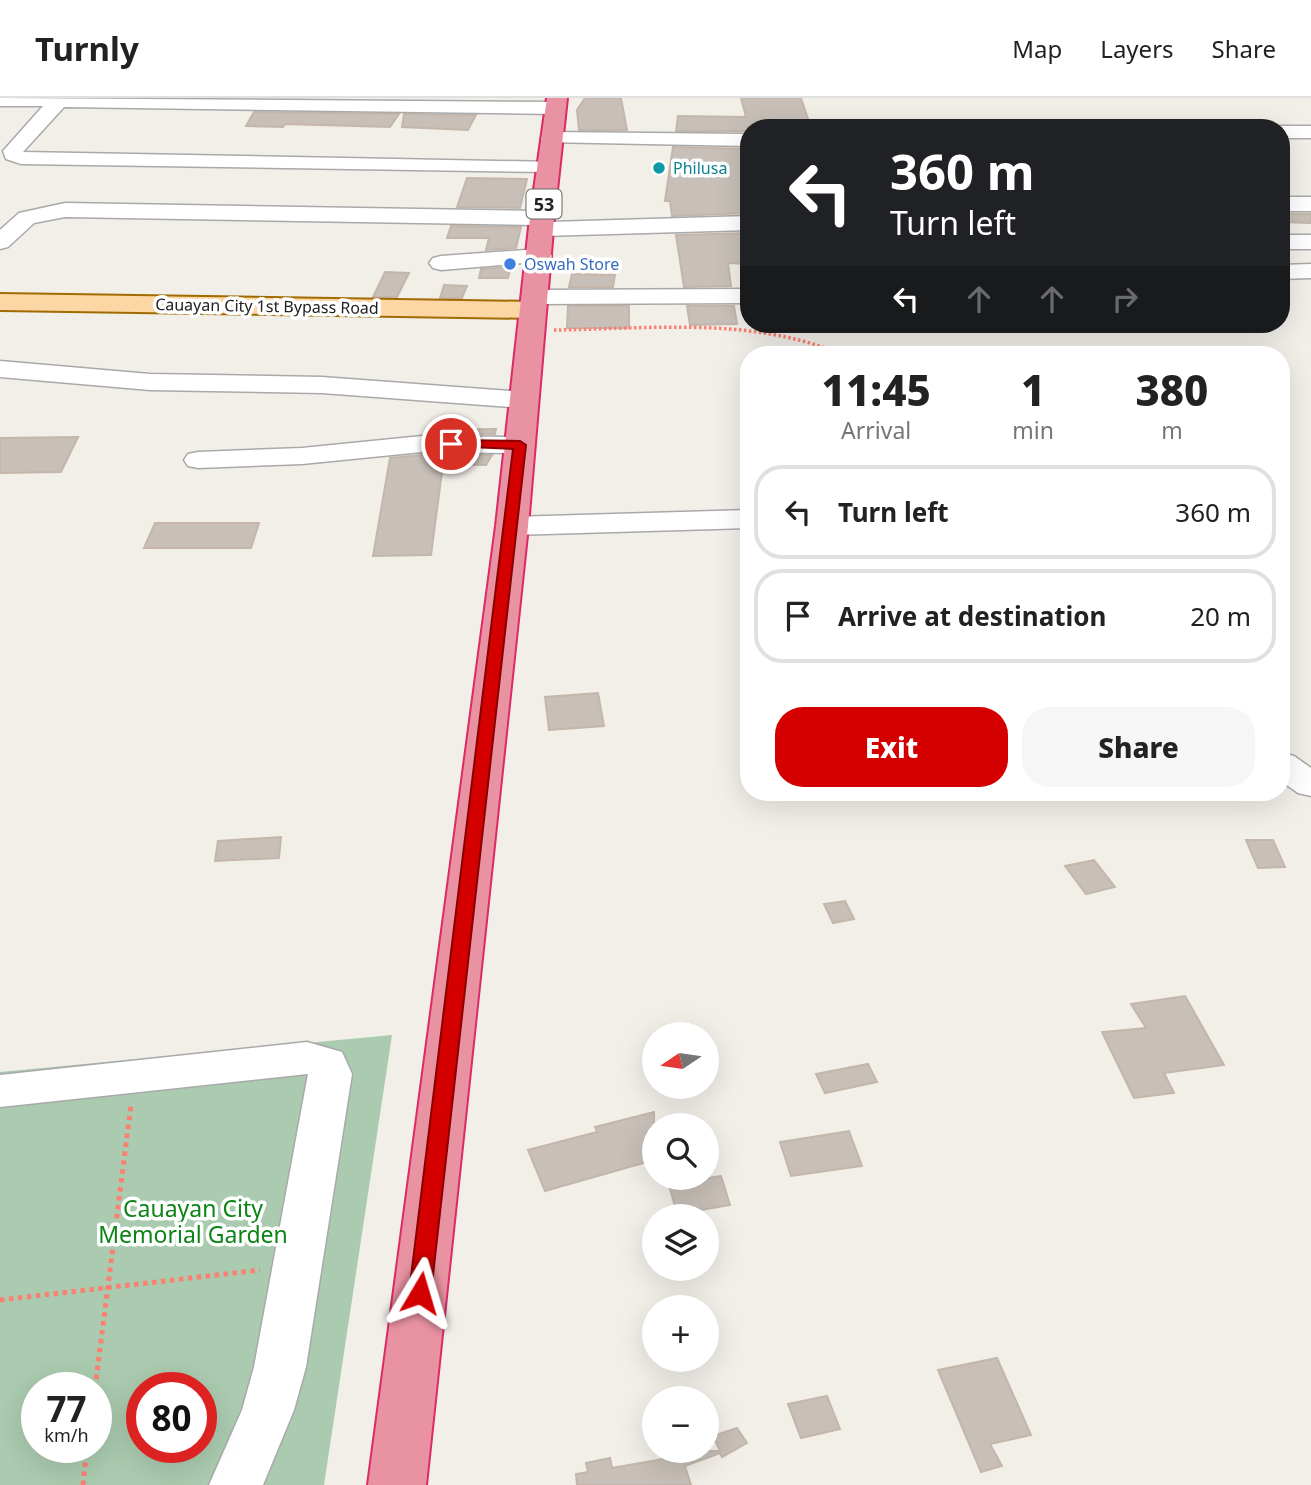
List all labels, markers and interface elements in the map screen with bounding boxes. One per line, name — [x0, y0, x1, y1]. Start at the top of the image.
text: Turnly — [35, 26, 139, 71]
text: Map — [1012, 32, 1062, 65]
text: Layers — [1100, 32, 1174, 65]
text: Share — [1212, 32, 1276, 65]
text: 360 m — [890, 138, 1035, 204]
icon: left — [775, 147, 866, 238]
place label: Philusa — [673, 157, 727, 179]
marker: Philusa — [651, 160, 667, 176]
road number: 53 — [526, 190, 562, 218]
text: Turn left — [890, 201, 1016, 244]
place label: Oswah Store — [524, 253, 619, 275]
marker: Oswah Store — [502, 256, 518, 272]
icon: left — [887, 280, 925, 318]
icon: ahead — [960, 280, 998, 318]
icon: ahead — [1033, 280, 1071, 318]
icon: right — [1106, 280, 1144, 318]
street label: Cauayan City 1st Bypass Road — [155, 293, 379, 319]
text: 11:45 — [822, 361, 931, 418]
text: 1 — [1021, 361, 1045, 418]
text: 380 — [1136, 361, 1208, 418]
pin — [421, 414, 481, 474]
text: Arrival — [841, 414, 911, 446]
text: min — [1012, 414, 1054, 446]
text: m — [1161, 414, 1183, 446]
icon: arrive — [432, 425, 470, 463]
icon: left — [779, 493, 817, 531]
text: Turn left — [838, 494, 949, 530]
text: 360 m — [1175, 494, 1251, 530]
icon: arrive — [779, 597, 817, 635]
text: Arrive at destination — [838, 598, 1107, 634]
text: 20 m — [1190, 598, 1251, 634]
button: Exit — [775, 707, 1008, 787]
button: Share — [1022, 707, 1255, 787]
north arrow — [642, 1022, 719, 1099]
map controls — [642, 1022, 719, 1463]
button: search — [642, 1113, 719, 1190]
park label: Cauayan City Memorial Garden — [98, 1192, 288, 1250]
button: layers — [642, 1204, 719, 1281]
position arrow — [383, 1256, 457, 1330]
button: + — [642, 1295, 719, 1372]
speed limit sign: 80 — [126, 1372, 217, 1463]
text: 77 — [46, 1385, 87, 1432]
button: − — [642, 1386, 719, 1463]
text: km/h — [44, 1423, 89, 1447]

